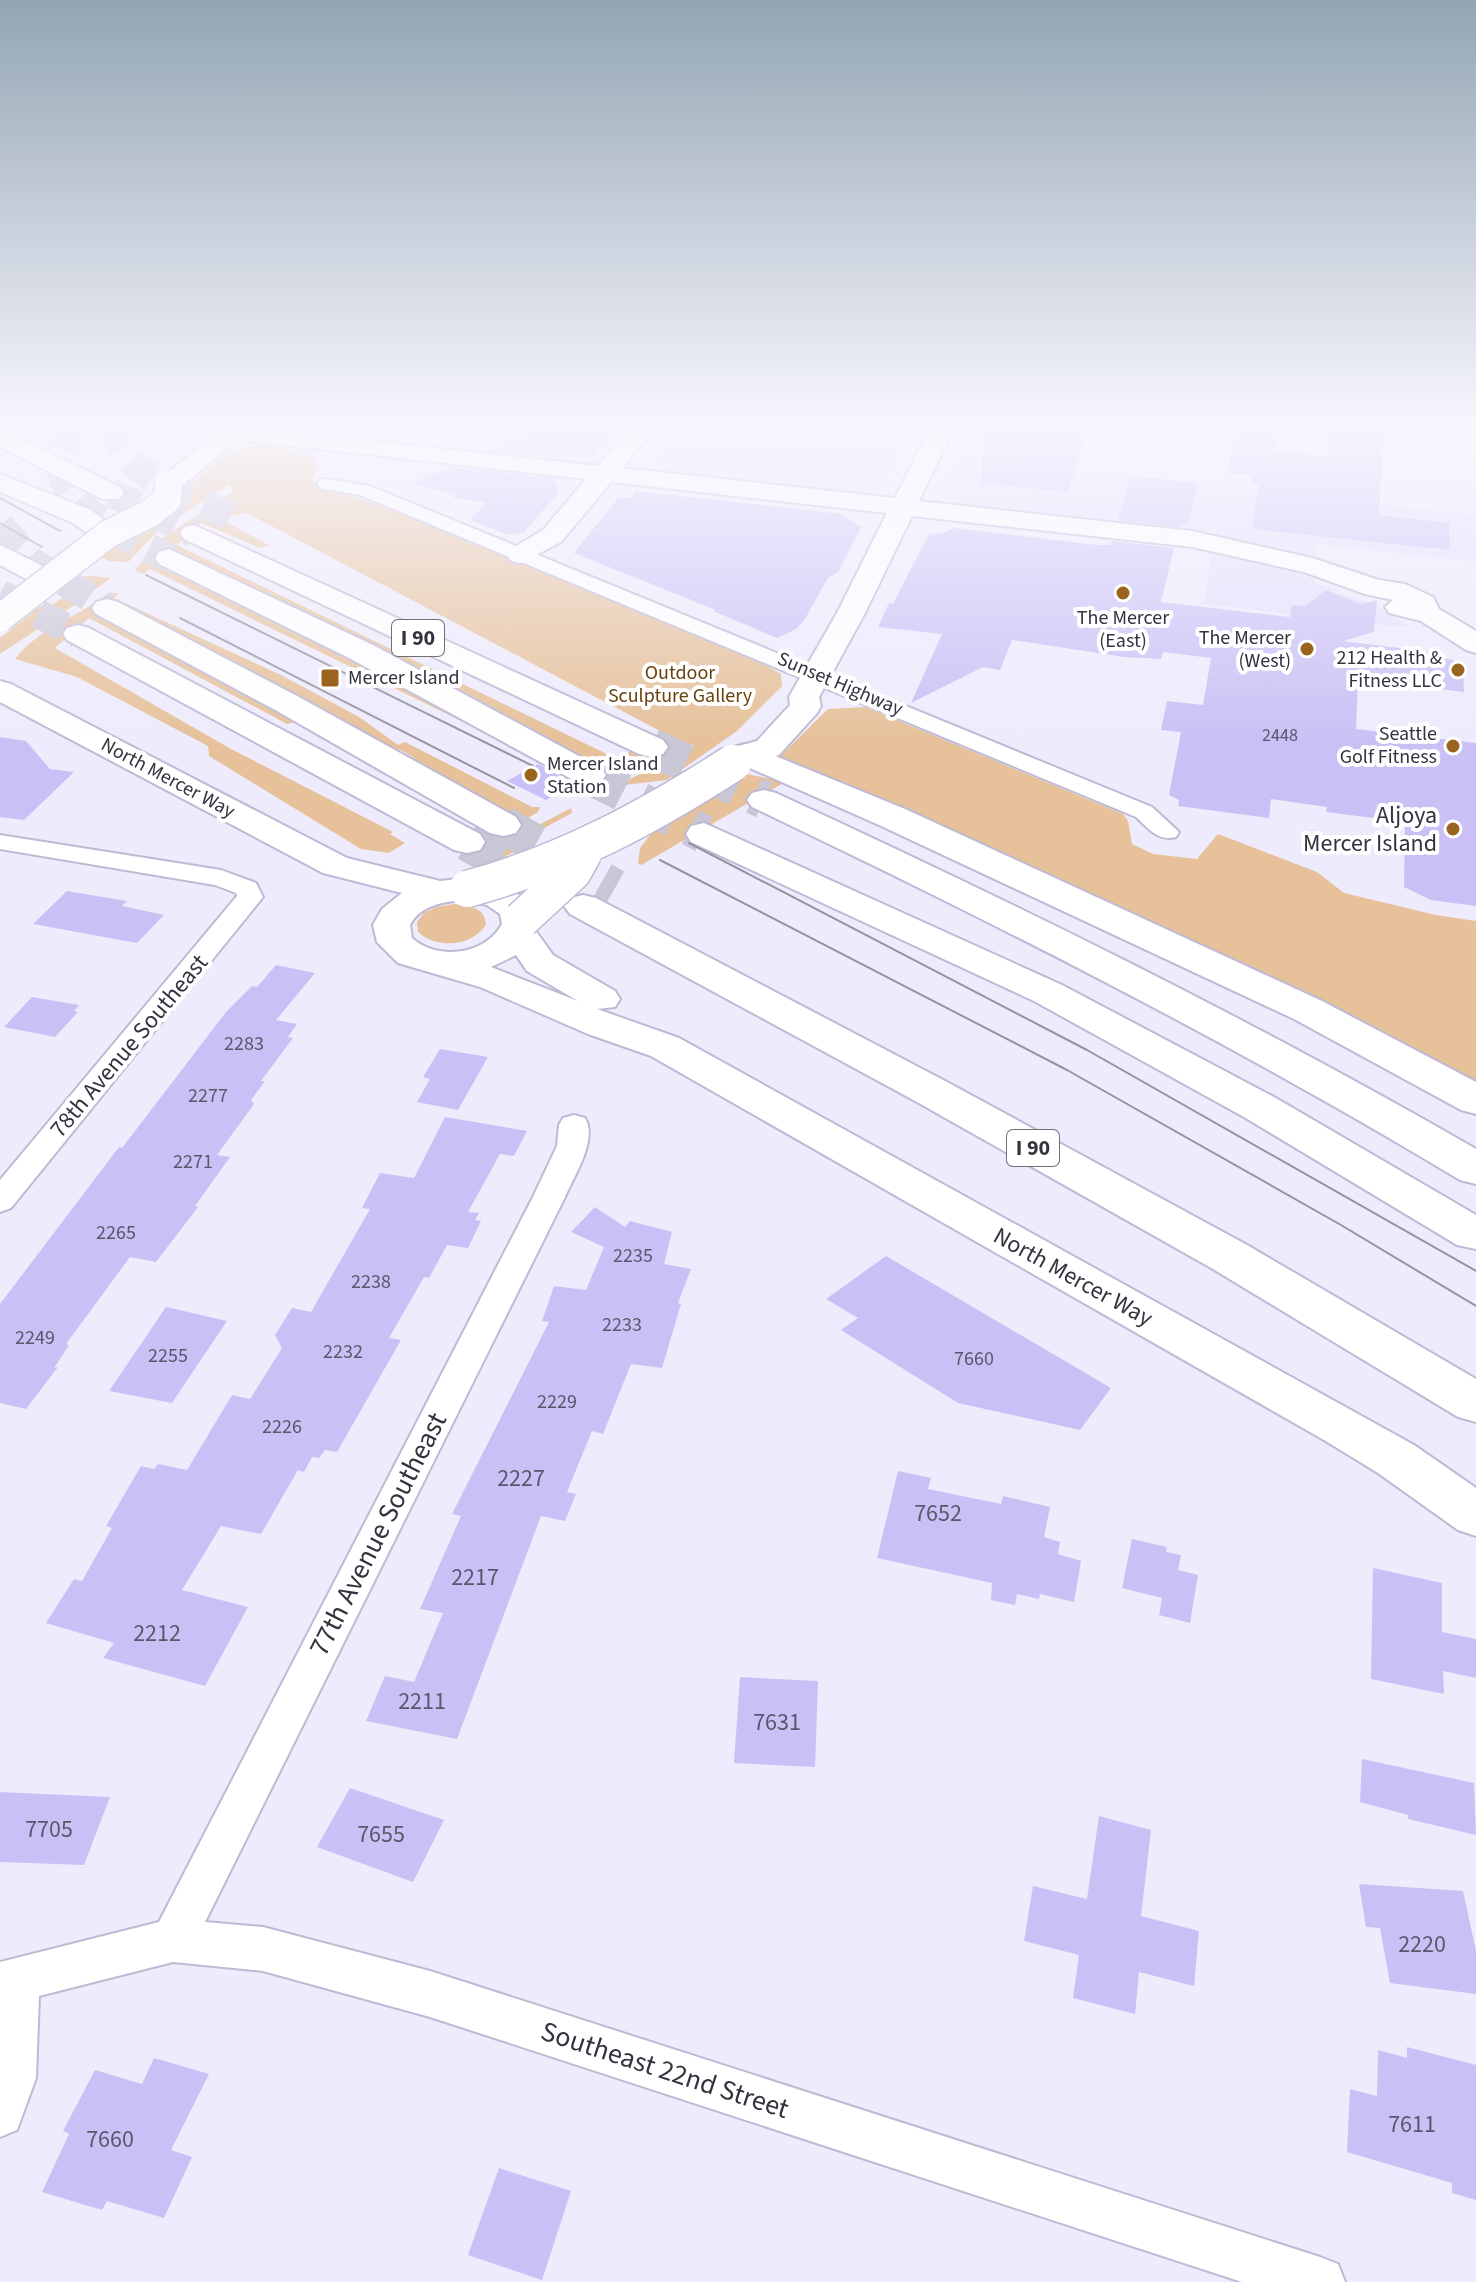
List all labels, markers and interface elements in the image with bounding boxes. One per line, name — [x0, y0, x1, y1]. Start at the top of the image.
marker: The Mercer (East) — [1114, 584, 1132, 602]
place label: The Mercer (East) — [1077, 604, 1169, 655]
road number: I 90 — [392, 620, 444, 656]
place label: The Mercer (West) — [1199, 624, 1291, 675]
marker: The Mercer (West) — [1298, 640, 1316, 658]
place label: 212 Health & Fitness LLC — [1336, 644, 1442, 695]
street label: Sunset Highway — [773, 645, 908, 723]
park label: Outdoor Sculpture Gallery — [608, 659, 753, 710]
marker: 212 Health & Fitness LLC — [1449, 661, 1467, 679]
place label: Mercer Island — [348, 664, 460, 692]
marker: Mercer Island — [319, 667, 341, 689]
place label: Seattle Golf Fitness — [1340, 720, 1437, 771]
house number: 2448 — [1262, 723, 1298, 748]
street label: North Mercer Way — [96, 731, 240, 825]
marker: Seattle Golf Fitness — [1444, 737, 1462, 755]
place label: Mercer Island Station — [547, 750, 659, 801]
marker: Mercer Island Station — [522, 766, 540, 784]
place label: Aljoya Mercer Island — [1303, 798, 1437, 861]
marker: Aljoya Mercer Island — [1444, 820, 1462, 838]
street label: 78th Avenue Southeast — [42, 947, 216, 1145]
house number: 2283 — [224, 1030, 264, 1058]
house number: 2277 — [188, 1082, 228, 1110]
road number: I 90 — [1007, 1130, 1059, 1166]
house number: 2271 — [173, 1148, 213, 1176]
house number: 2265 — [96, 1219, 136, 1247]
street label: North Mercer Way — [987, 1219, 1159, 1335]
house number: 2235 — [613, 1242, 653, 1270]
house number: 2238 — [351, 1268, 391, 1296]
house number: 2233 — [602, 1311, 642, 1339]
house number: 2249 — [15, 1324, 55, 1352]
house number: 2232 — [323, 1338, 363, 1366]
house number: 2255 — [148, 1342, 188, 1370]
house number: 7660 — [954, 1345, 994, 1373]
house number: 2229 — [537, 1388, 577, 1416]
street label: 77th Avenue Southeast — [299, 1405, 457, 1663]
house number: 2226 — [262, 1413, 302, 1441]
house number: 2227 — [497, 1461, 545, 1496]
house number: 7652 — [914, 1496, 962, 1531]
house number: 2217 — [451, 1560, 499, 1595]
house number: 2212 — [133, 1616, 181, 1651]
house number: 2211 — [398, 1684, 446, 1719]
house number: 7631 — [753, 1705, 801, 1740]
house number: 7705 — [25, 1812, 73, 1847]
house number: 7655 — [357, 1817, 405, 1852]
house number: 2220 — [1398, 1927, 1446, 1962]
street label: Southeast 22nd Street — [536, 2011, 795, 2129]
house number: 7611 — [1388, 2107, 1436, 2142]
house number: 7660 — [86, 2122, 134, 2157]

